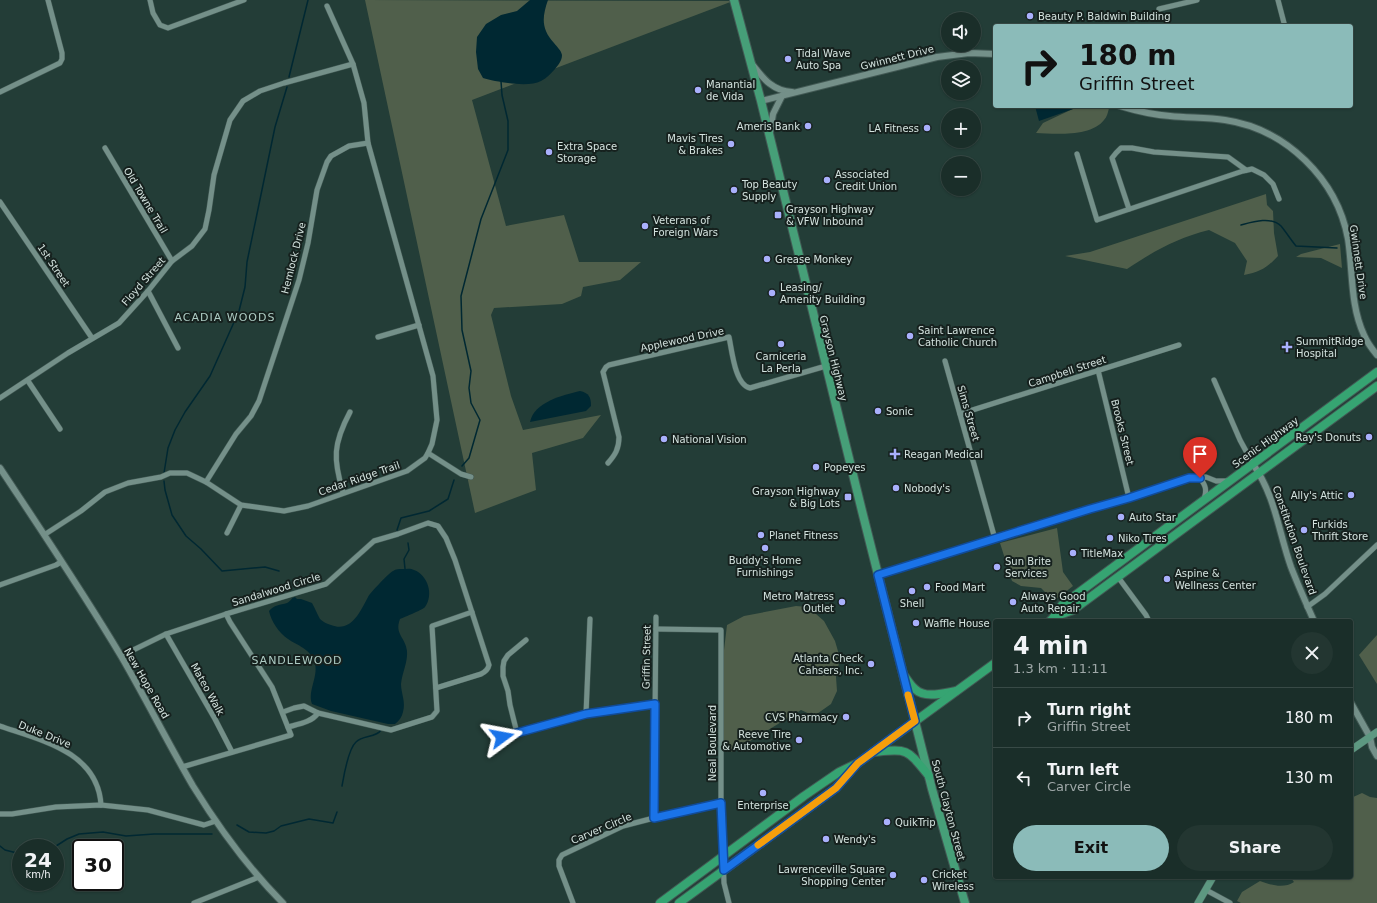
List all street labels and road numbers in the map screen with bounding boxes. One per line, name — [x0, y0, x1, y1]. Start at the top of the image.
street label: Gwinnett Drive — [859, 43, 935, 72]
street label: Old Towne Trail — [122, 165, 170, 235]
street label: Hemlock Drive — [279, 221, 308, 295]
street label: Gwinnett Drive — [1348, 224, 1369, 300]
street label: 1st Street — [35, 242, 72, 289]
street label: Floyd Street — [119, 255, 167, 308]
street label: Grayson Highway — [818, 314, 850, 402]
street label: Applewood Drive — [639, 325, 725, 354]
street label: Campbell Street — [1027, 354, 1107, 389]
street label: Sims Street — [955, 384, 982, 442]
street label: Brooks Street — [1109, 398, 1136, 466]
street label: Scenic Highway — [1230, 415, 1301, 470]
street label: Cedar Ridge Trail — [317, 459, 401, 498]
street label: Constitution Boulevard — [1271, 484, 1318, 596]
street label: Sandalwood Circle — [231, 571, 322, 608]
street label: Griffin Street — [640, 625, 653, 689]
street label: New Hope Road — [122, 646, 171, 720]
street label: Mateo Walk — [189, 661, 227, 717]
street label: Neal Boulevard — [707, 705, 718, 781]
street label: Duke Drive — [17, 719, 73, 750]
street label: South Clayton Street — [930, 758, 967, 862]
street label: Carver Circle — [569, 811, 633, 846]

